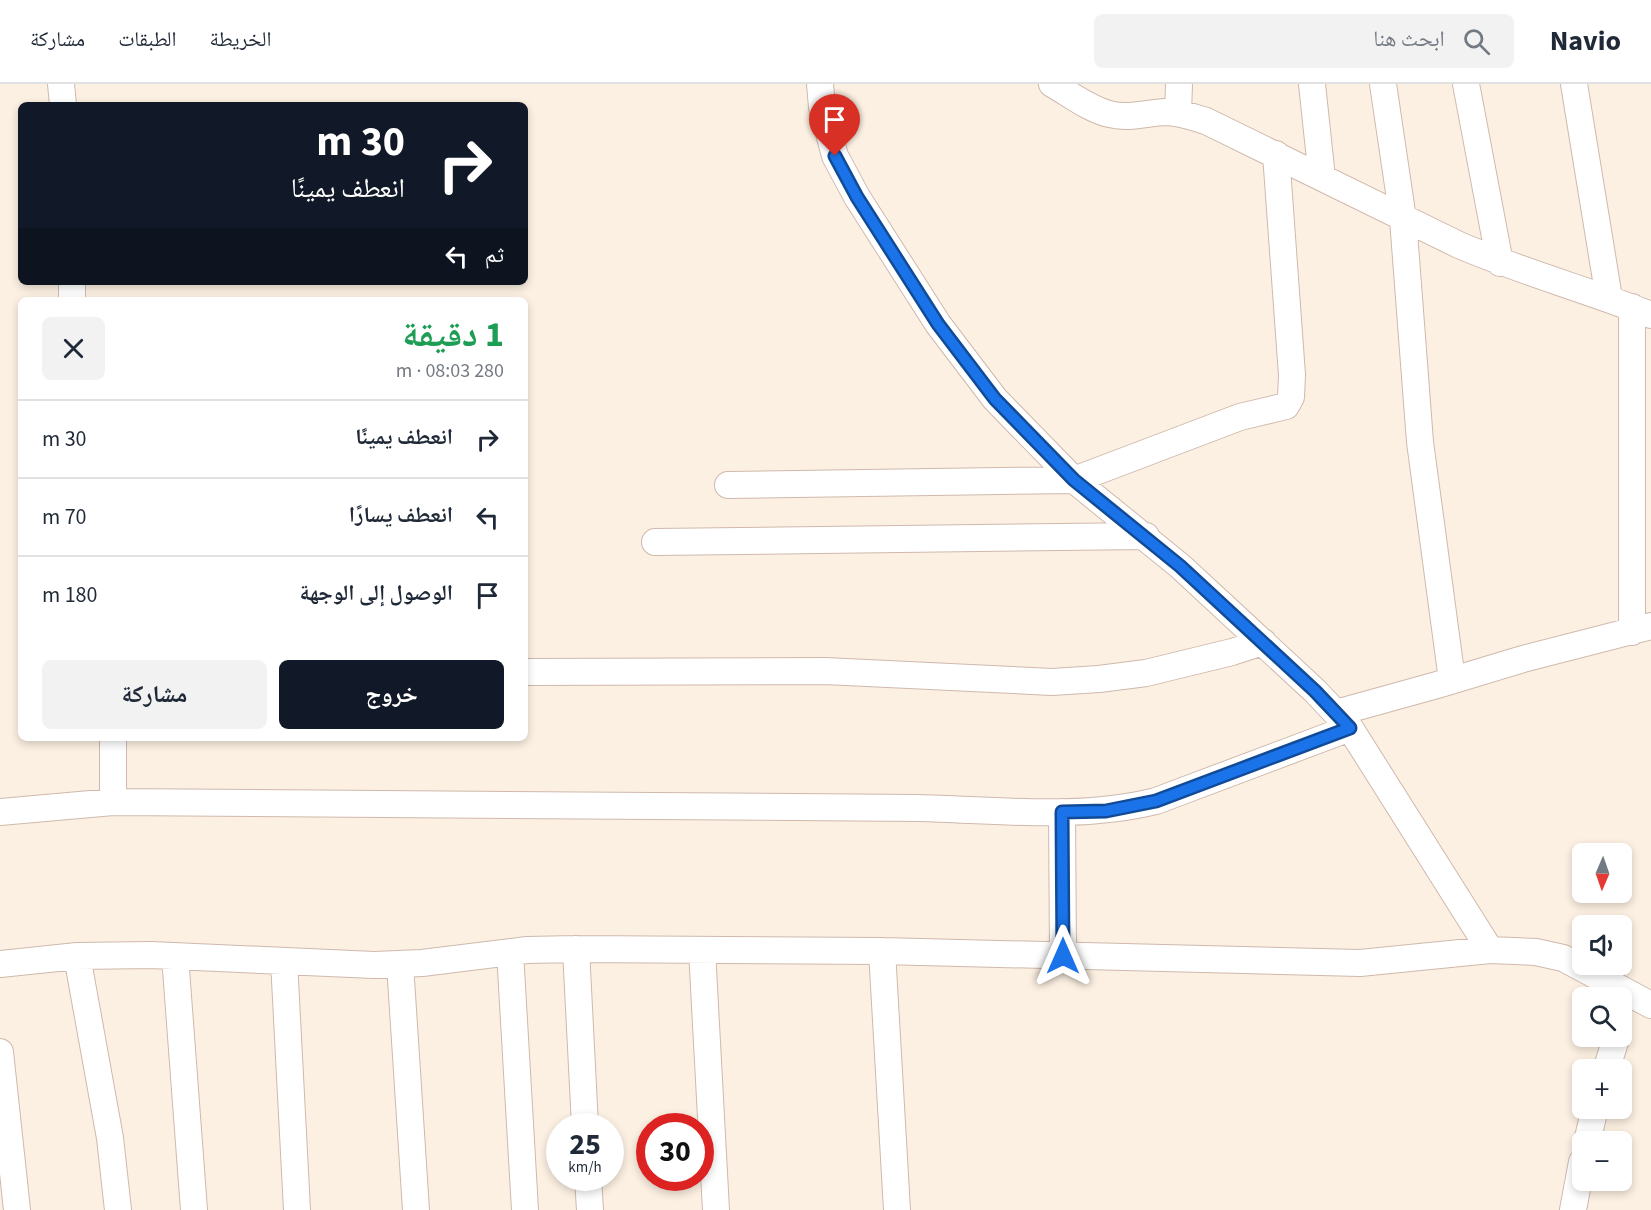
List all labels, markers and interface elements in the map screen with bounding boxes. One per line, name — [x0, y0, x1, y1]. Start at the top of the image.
search box — [1094, 14, 1514, 68]
text: Navio — [1550, 21, 1621, 61]
text: ابحث هنا — [1373, 23, 1445, 55]
text: مشاركة — [30, 24, 85, 54]
text: الطبقات — [118, 24, 177, 54]
text: الخريطة — [210, 24, 271, 54]
icon: search — [1460, 25, 1493, 58]
pin — [809, 94, 860, 156]
icon: arrive — [818, 103, 851, 136]
text: 30 m — [316, 112, 405, 172]
icon: right — [426, 126, 504, 204]
text: انعطف يمينًا — [291, 169, 405, 208]
text: ثم — [485, 239, 504, 271]
icon: left — [440, 240, 473, 273]
text: 1 دقيقة — [402, 309, 504, 360]
button: close — [42, 317, 105, 380]
text: 280 m · 08:03 — [396, 357, 504, 385]
text: انعطف يمينًا — [355, 421, 453, 453]
text: 30 m — [42, 423, 87, 455]
icon: right — [471, 423, 504, 456]
text: انعطف يسارًا — [349, 499, 453, 531]
text: 70 m — [42, 501, 87, 533]
icon: left — [471, 501, 504, 534]
text: الوصول إلى الوجهة — [300, 577, 453, 609]
text: 180 m — [42, 579, 97, 611]
icon: arrive — [471, 579, 504, 612]
button: مشاركة — [42, 660, 267, 729]
button: خروج — [279, 660, 504, 729]
north arrow — [1572, 843, 1632, 903]
map controls — [1572, 843, 1632, 1191]
button: sound — [1572, 915, 1632, 975]
position arrow — [1031, 924, 1095, 988]
button: search — [1572, 987, 1632, 1047]
button: + — [1572, 1059, 1632, 1119]
speed limit sign: 30 — [636, 1113, 714, 1191]
text: 25 — [569, 1123, 601, 1166]
button: − — [1572, 1131, 1632, 1191]
text: km/h — [568, 1157, 602, 1178]

